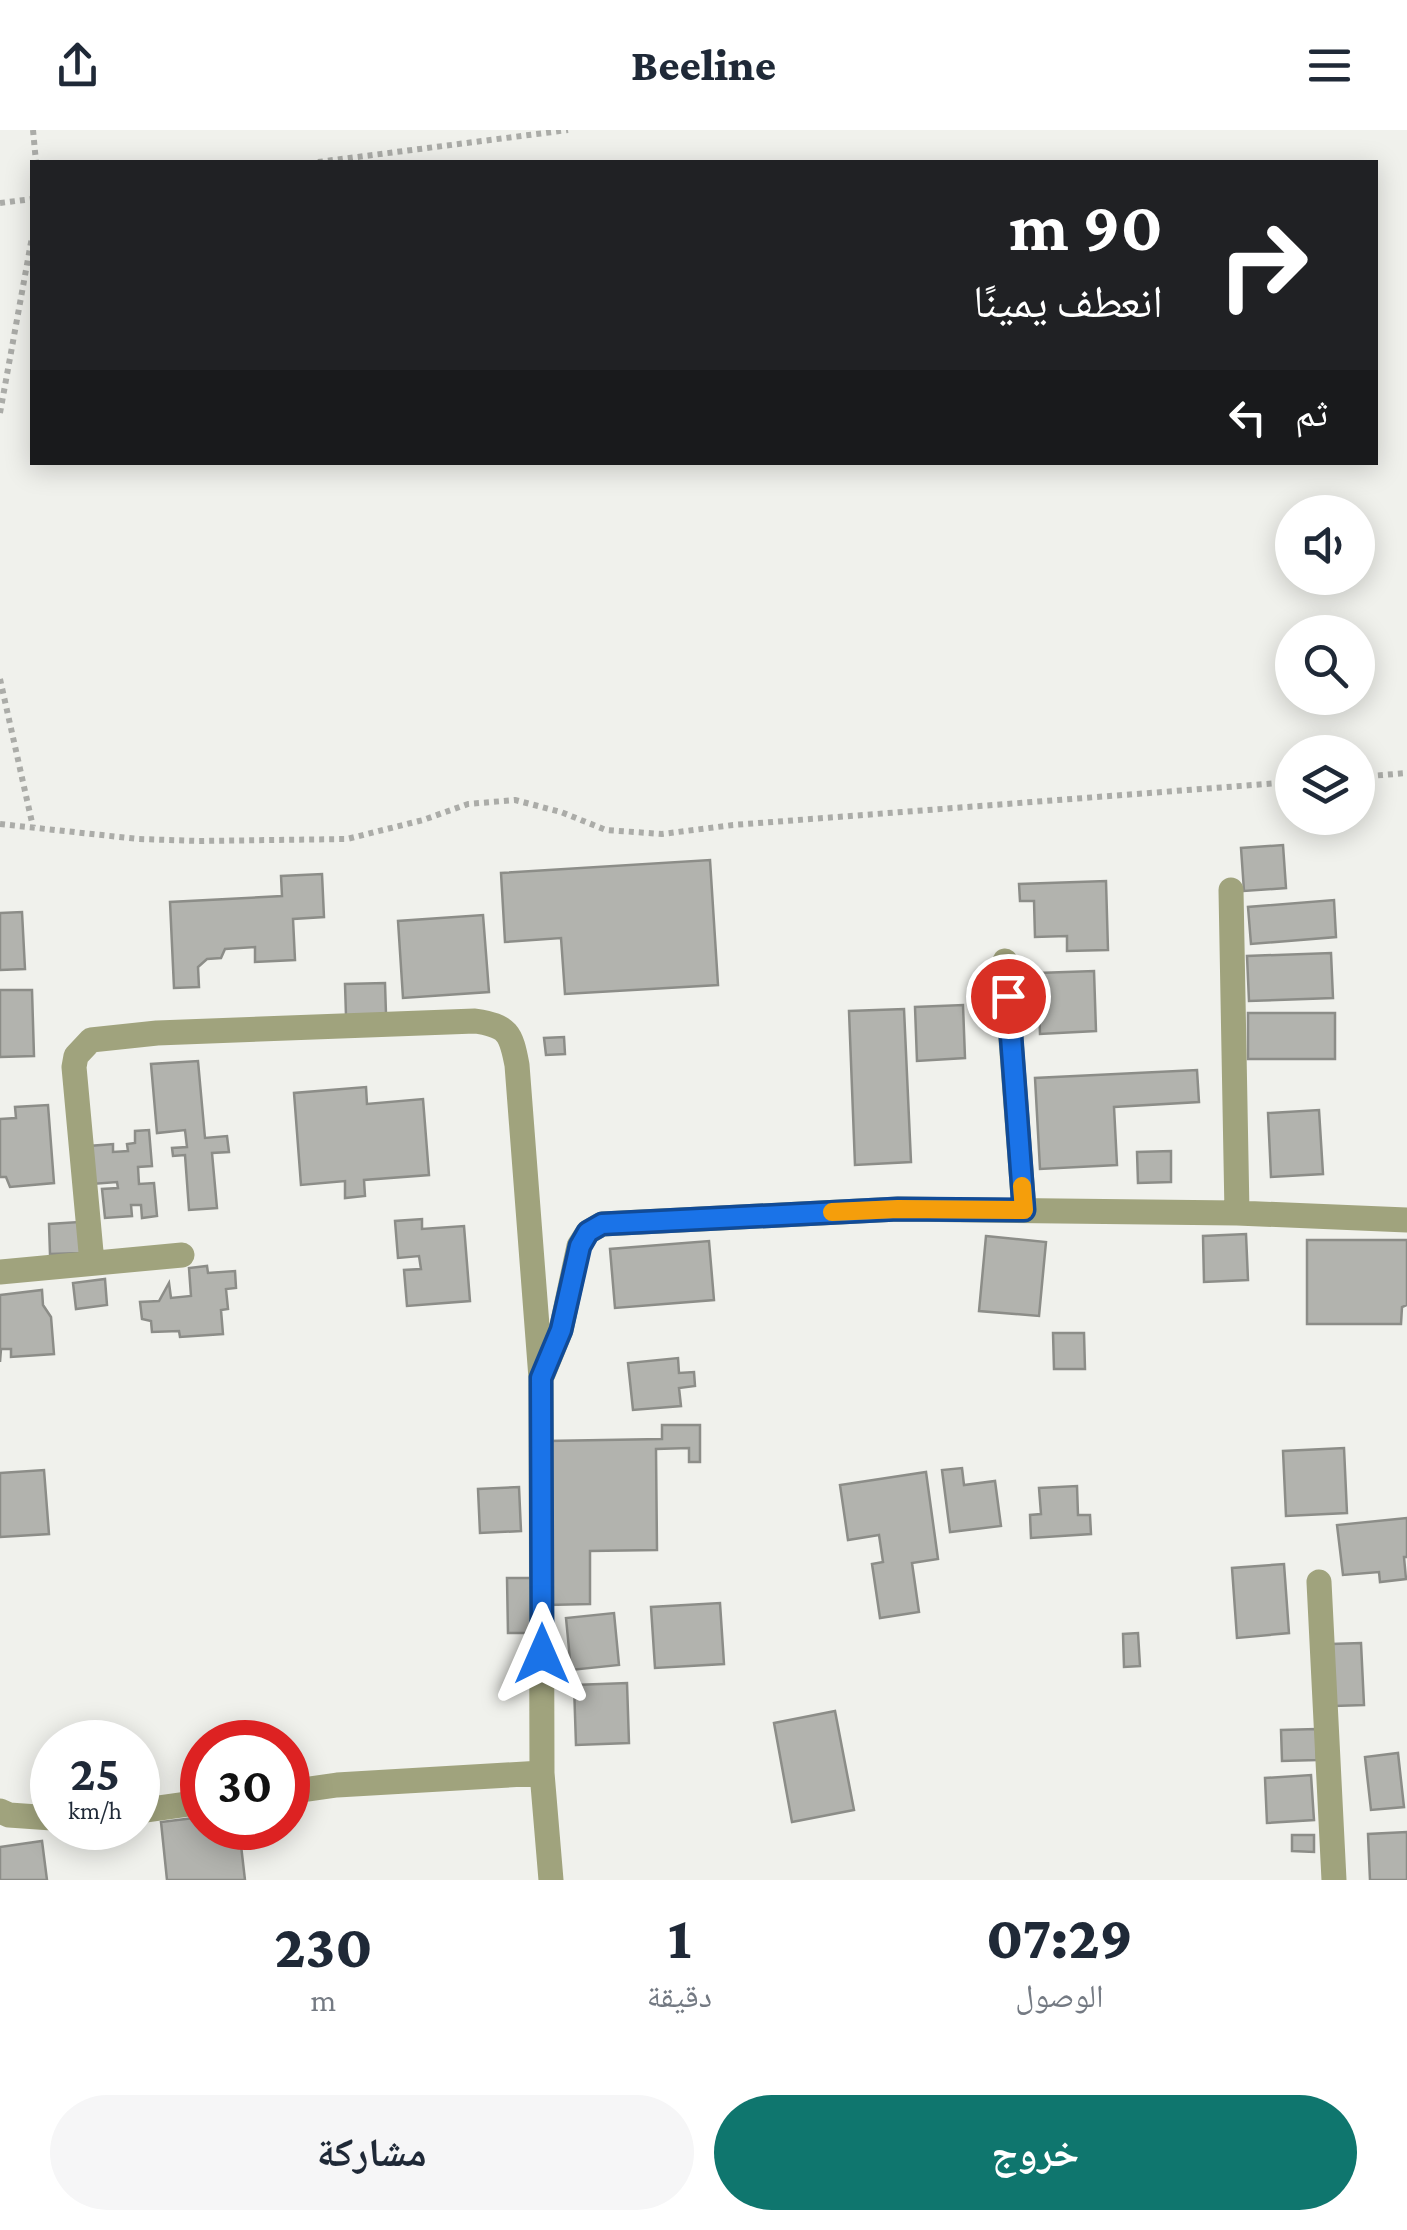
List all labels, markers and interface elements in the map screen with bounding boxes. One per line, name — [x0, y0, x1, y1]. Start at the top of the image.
icon: share — [50, 38, 105, 93]
icon: menu — [1302, 38, 1357, 93]
text: Beeline — [631, 40, 776, 90]
text: 90 m — [1010, 187, 1163, 265]
icon: right — [1198, 200, 1328, 330]
text: انعطف يمينًا — [973, 277, 1163, 327]
icon: left — [1220, 390, 1275, 445]
text: ثم — [1295, 392, 1328, 434]
map controls — [1275, 495, 1375, 835]
button: sound — [1275, 495, 1375, 595]
button: search — [1275, 615, 1375, 715]
button: layers — [1275, 735, 1375, 835]
pin — [966, 954, 1051, 1039]
icon: arrive — [981, 969, 1036, 1024]
position arrow — [490, 1602, 594, 1706]
speed limit sign: 30 — [180, 1720, 310, 1850]
text: 25 — [70, 1745, 120, 1801]
text: km/h — [68, 1797, 122, 1824]
text: 1 — [668, 1904, 691, 1971]
text: 07:29 — [986, 1904, 1133, 1971]
text: 230 — [274, 1913, 373, 1980]
text: دقيقة — [647, 1978, 712, 2014]
text: الوصول — [1015, 1978, 1104, 2014]
text: m — [311, 1982, 336, 2018]
button: مشاركة — [50, 2095, 694, 2210]
button: خروج — [714, 2095, 1357, 2210]

